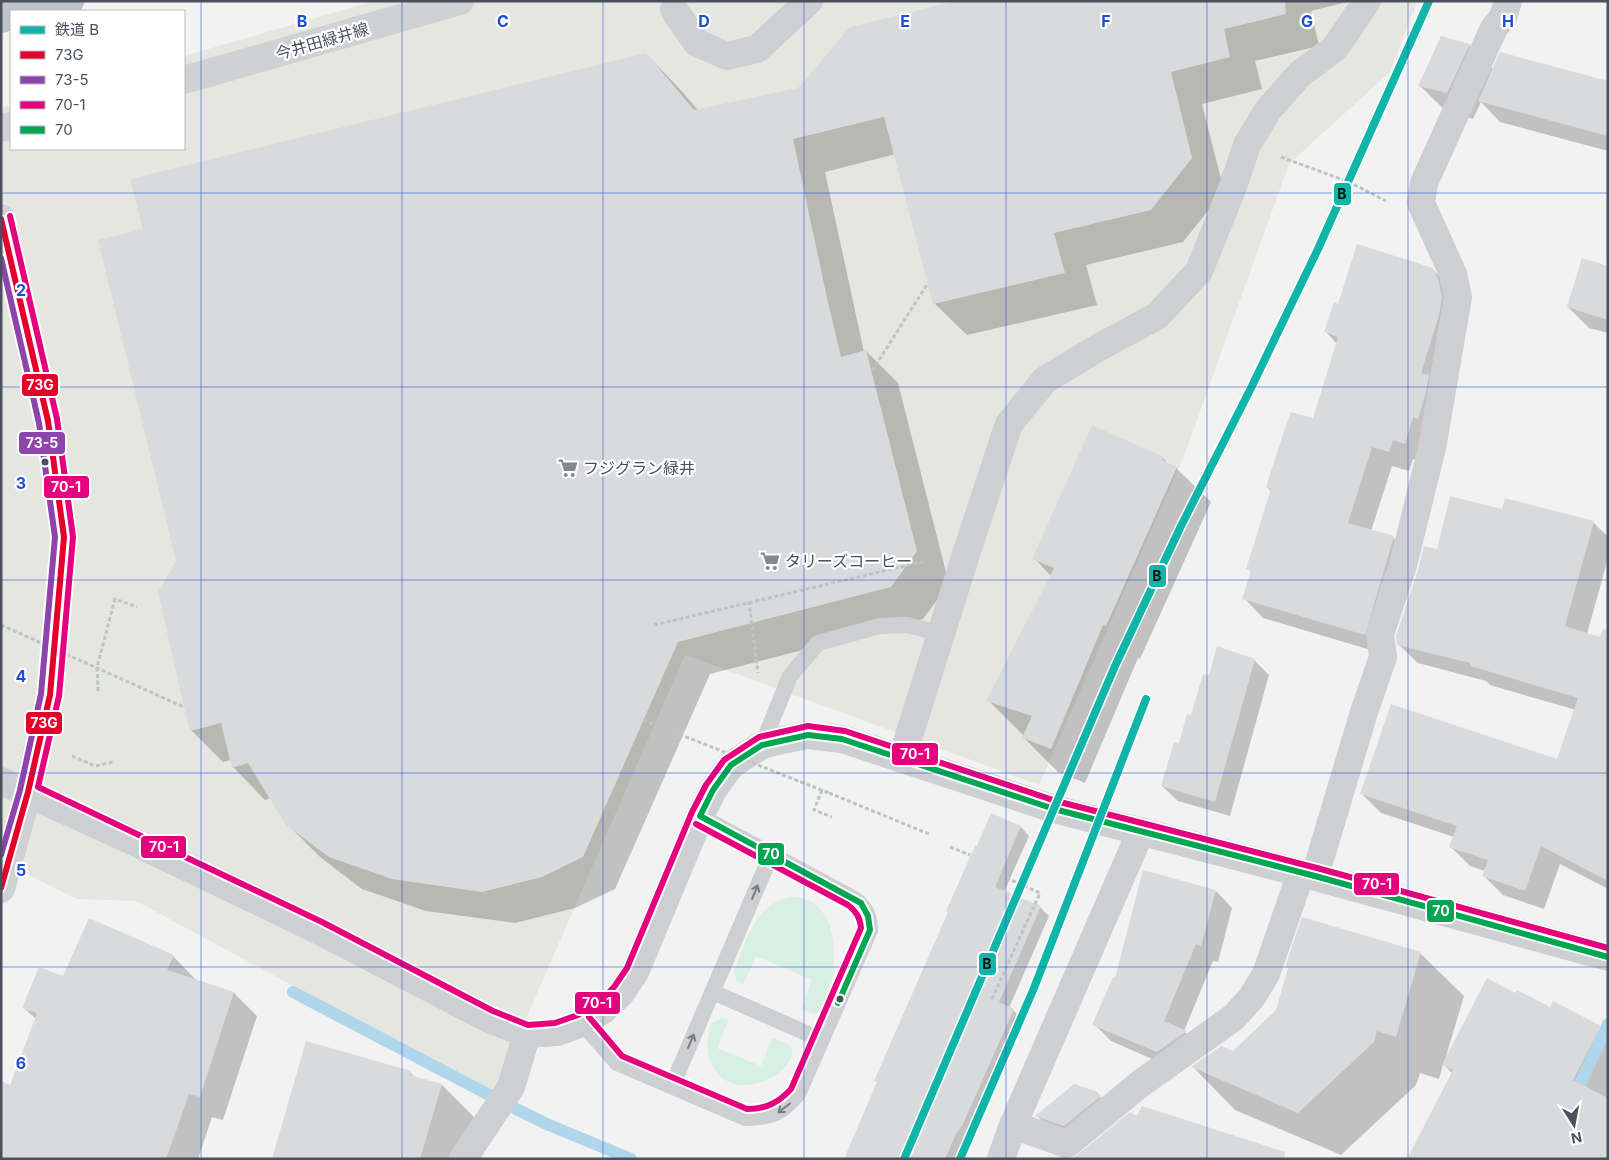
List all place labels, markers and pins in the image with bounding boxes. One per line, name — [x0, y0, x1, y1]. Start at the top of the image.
unlabelled marker — [40, 457, 50, 467]
supermarket icon: フジグラン緑井 — [557, 457, 579, 479]
place label: フジグラン緑井 — [583, 458, 695, 478]
supermarket icon: タリーズコーヒー — [759, 550, 781, 572]
place label: タリーズコーヒー — [785, 551, 912, 571]
unlabelled marker — [835, 994, 845, 1004]

